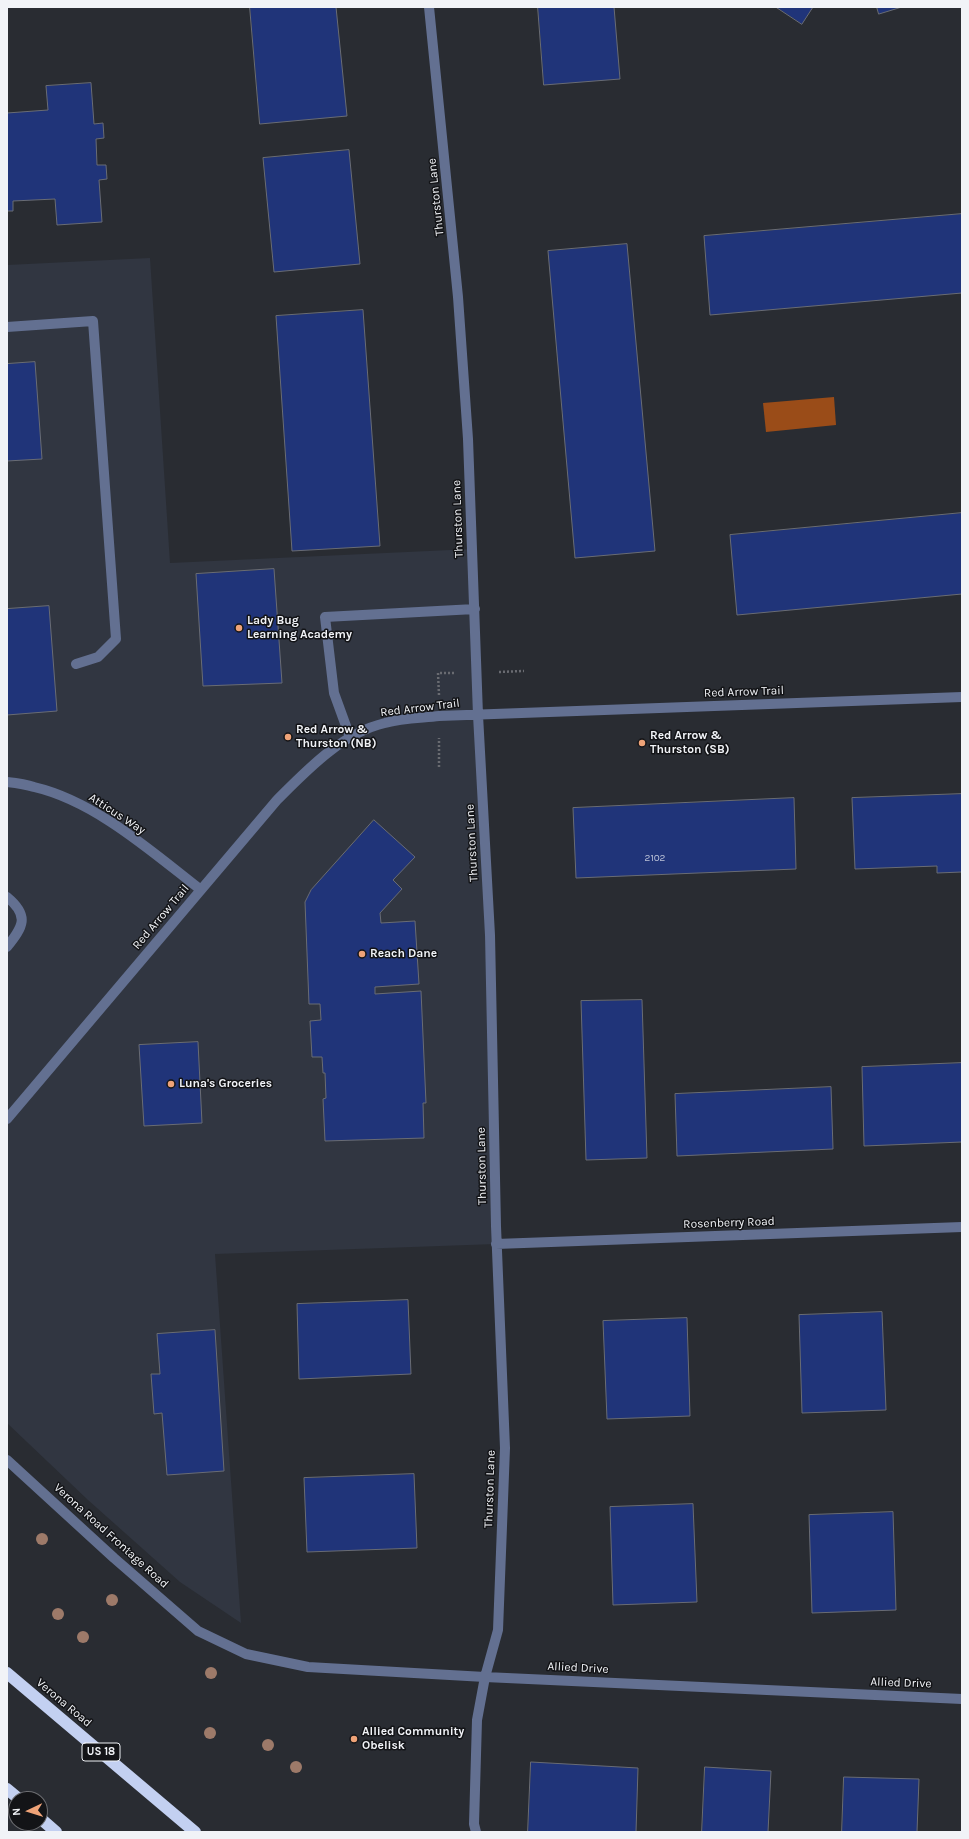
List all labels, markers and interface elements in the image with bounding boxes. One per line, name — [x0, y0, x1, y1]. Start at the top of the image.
street label: Thurston Lane — [425, 157, 447, 237]
street label: Thurston Lane — [449, 480, 467, 558]
place label: Lady Bug Learning Academy — [247, 614, 352, 642]
marker: Lady Bug Learning Academy — [234, 623, 244, 633]
street label: Red Arrow Trail — [704, 683, 784, 701]
street label: Red Arrow Trail — [379, 696, 461, 720]
place label: Red Arrow & Thurston (NB) — [296, 723, 376, 751]
place label: Red Arrow & Thurston (SB) — [650, 729, 729, 757]
marker: Red Arrow & Thurston (NB) — [283, 732, 293, 742]
marker: Red Arrow & Thurston (SB) — [637, 738, 647, 748]
street label: Atticus Way — [86, 790, 148, 838]
street label: Thurston Lane — [463, 804, 481, 882]
house number: 2102 — [645, 852, 665, 864]
street label: Red Arrow Trail — [130, 882, 192, 952]
place label: Reach Dane — [370, 947, 437, 961]
marker: Reach Dane — [357, 949, 367, 959]
place label: Luna's Groceries — [179, 1077, 272, 1091]
marker: Luna's Groceries — [166, 1079, 176, 1089]
street label: Thurston Lane — [474, 1127, 490, 1205]
street label: Rosenberry Road — [683, 1214, 775, 1232]
street label: Thurston Lane — [481, 1450, 499, 1528]
street label: Verona Road Frontage Road — [51, 1481, 171, 1591]
street label: Allied Drive — [547, 1659, 609, 1677]
street label: Allied Drive — [870, 1675, 932, 1691]
street label: Verona Road — [33, 1676, 95, 1730]
place label: Allied Community Obelisk — [362, 1725, 464, 1753]
marker: Allied Community Obelisk — [349, 1734, 359, 1744]
road number: US 18 — [82, 1743, 120, 1761]
north arrow — [8, 1791, 48, 1831]
text: N — [10, 1807, 23, 1816]

